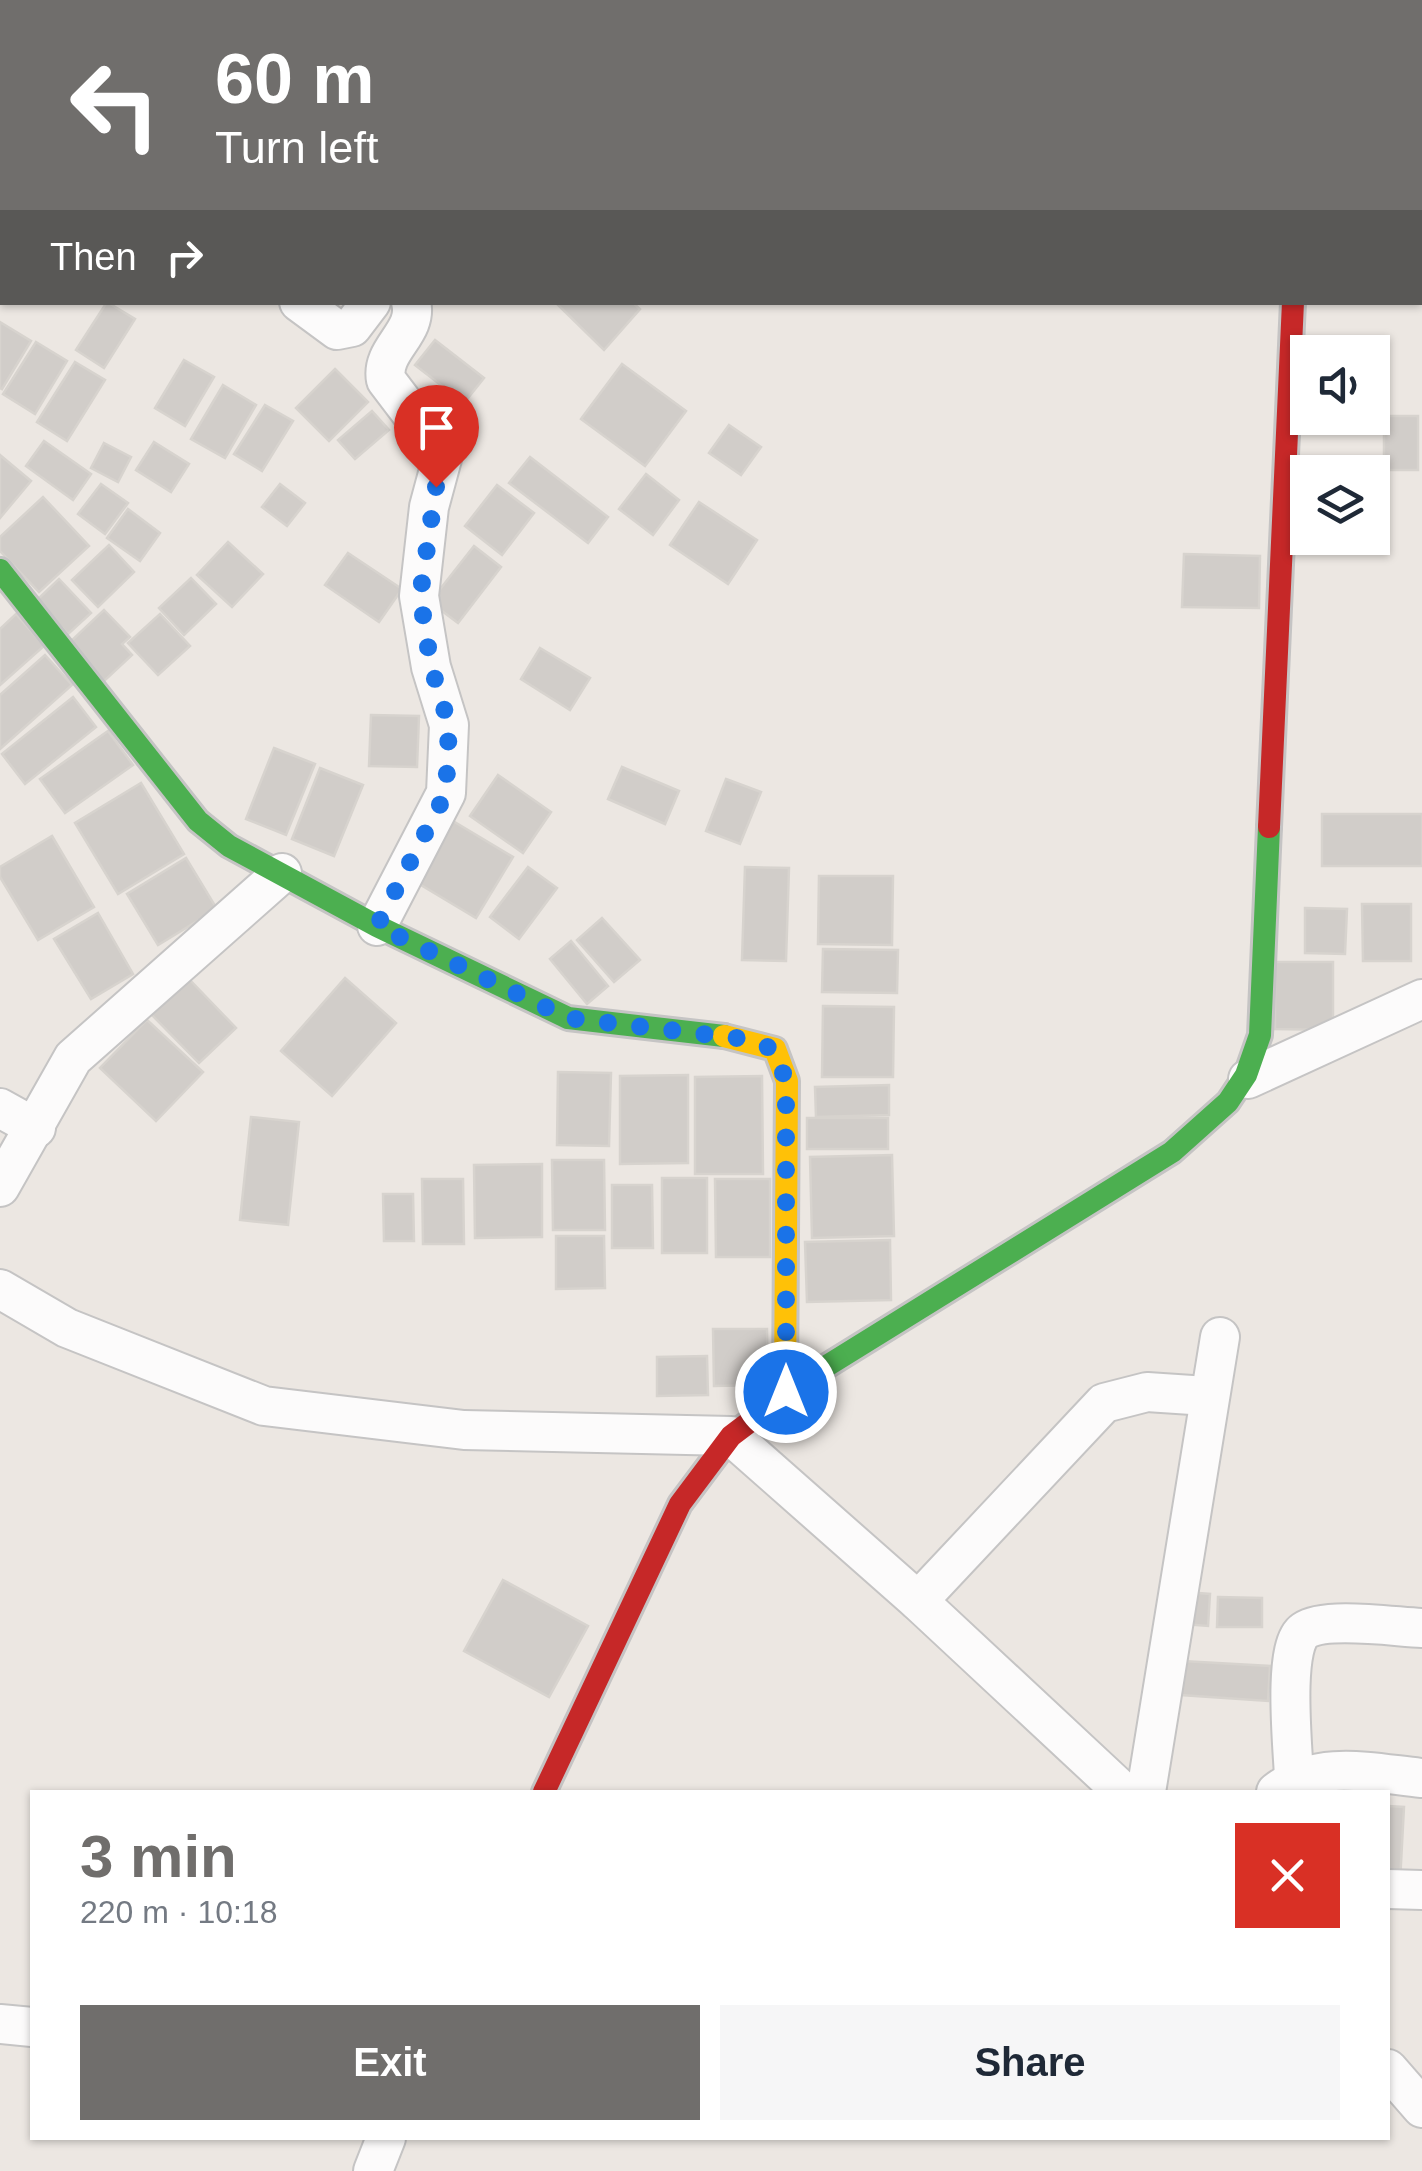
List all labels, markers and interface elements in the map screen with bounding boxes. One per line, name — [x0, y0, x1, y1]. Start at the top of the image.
icon: left — [50, 40, 180, 170]
text: 60 m — [215, 40, 375, 118]
text: Turn left — [215, 122, 378, 173]
icon: right — [157, 230, 212, 285]
text: Then — [50, 236, 137, 278]
map controls — [1290, 335, 1390, 555]
button: sound — [1290, 335, 1390, 435]
pin — [394, 385, 479, 488]
icon: arrive — [409, 400, 464, 455]
button: layers — [1290, 455, 1390, 555]
position arrow — [734, 1340, 838, 1444]
text: 3 min — [80, 1823, 237, 1890]
button: close — [1235, 1823, 1340, 1928]
text: 220 m · 10:18 — [80, 1894, 277, 1930]
button: Exit — [80, 2005, 700, 2120]
button: Share — [720, 2005, 1340, 2120]

